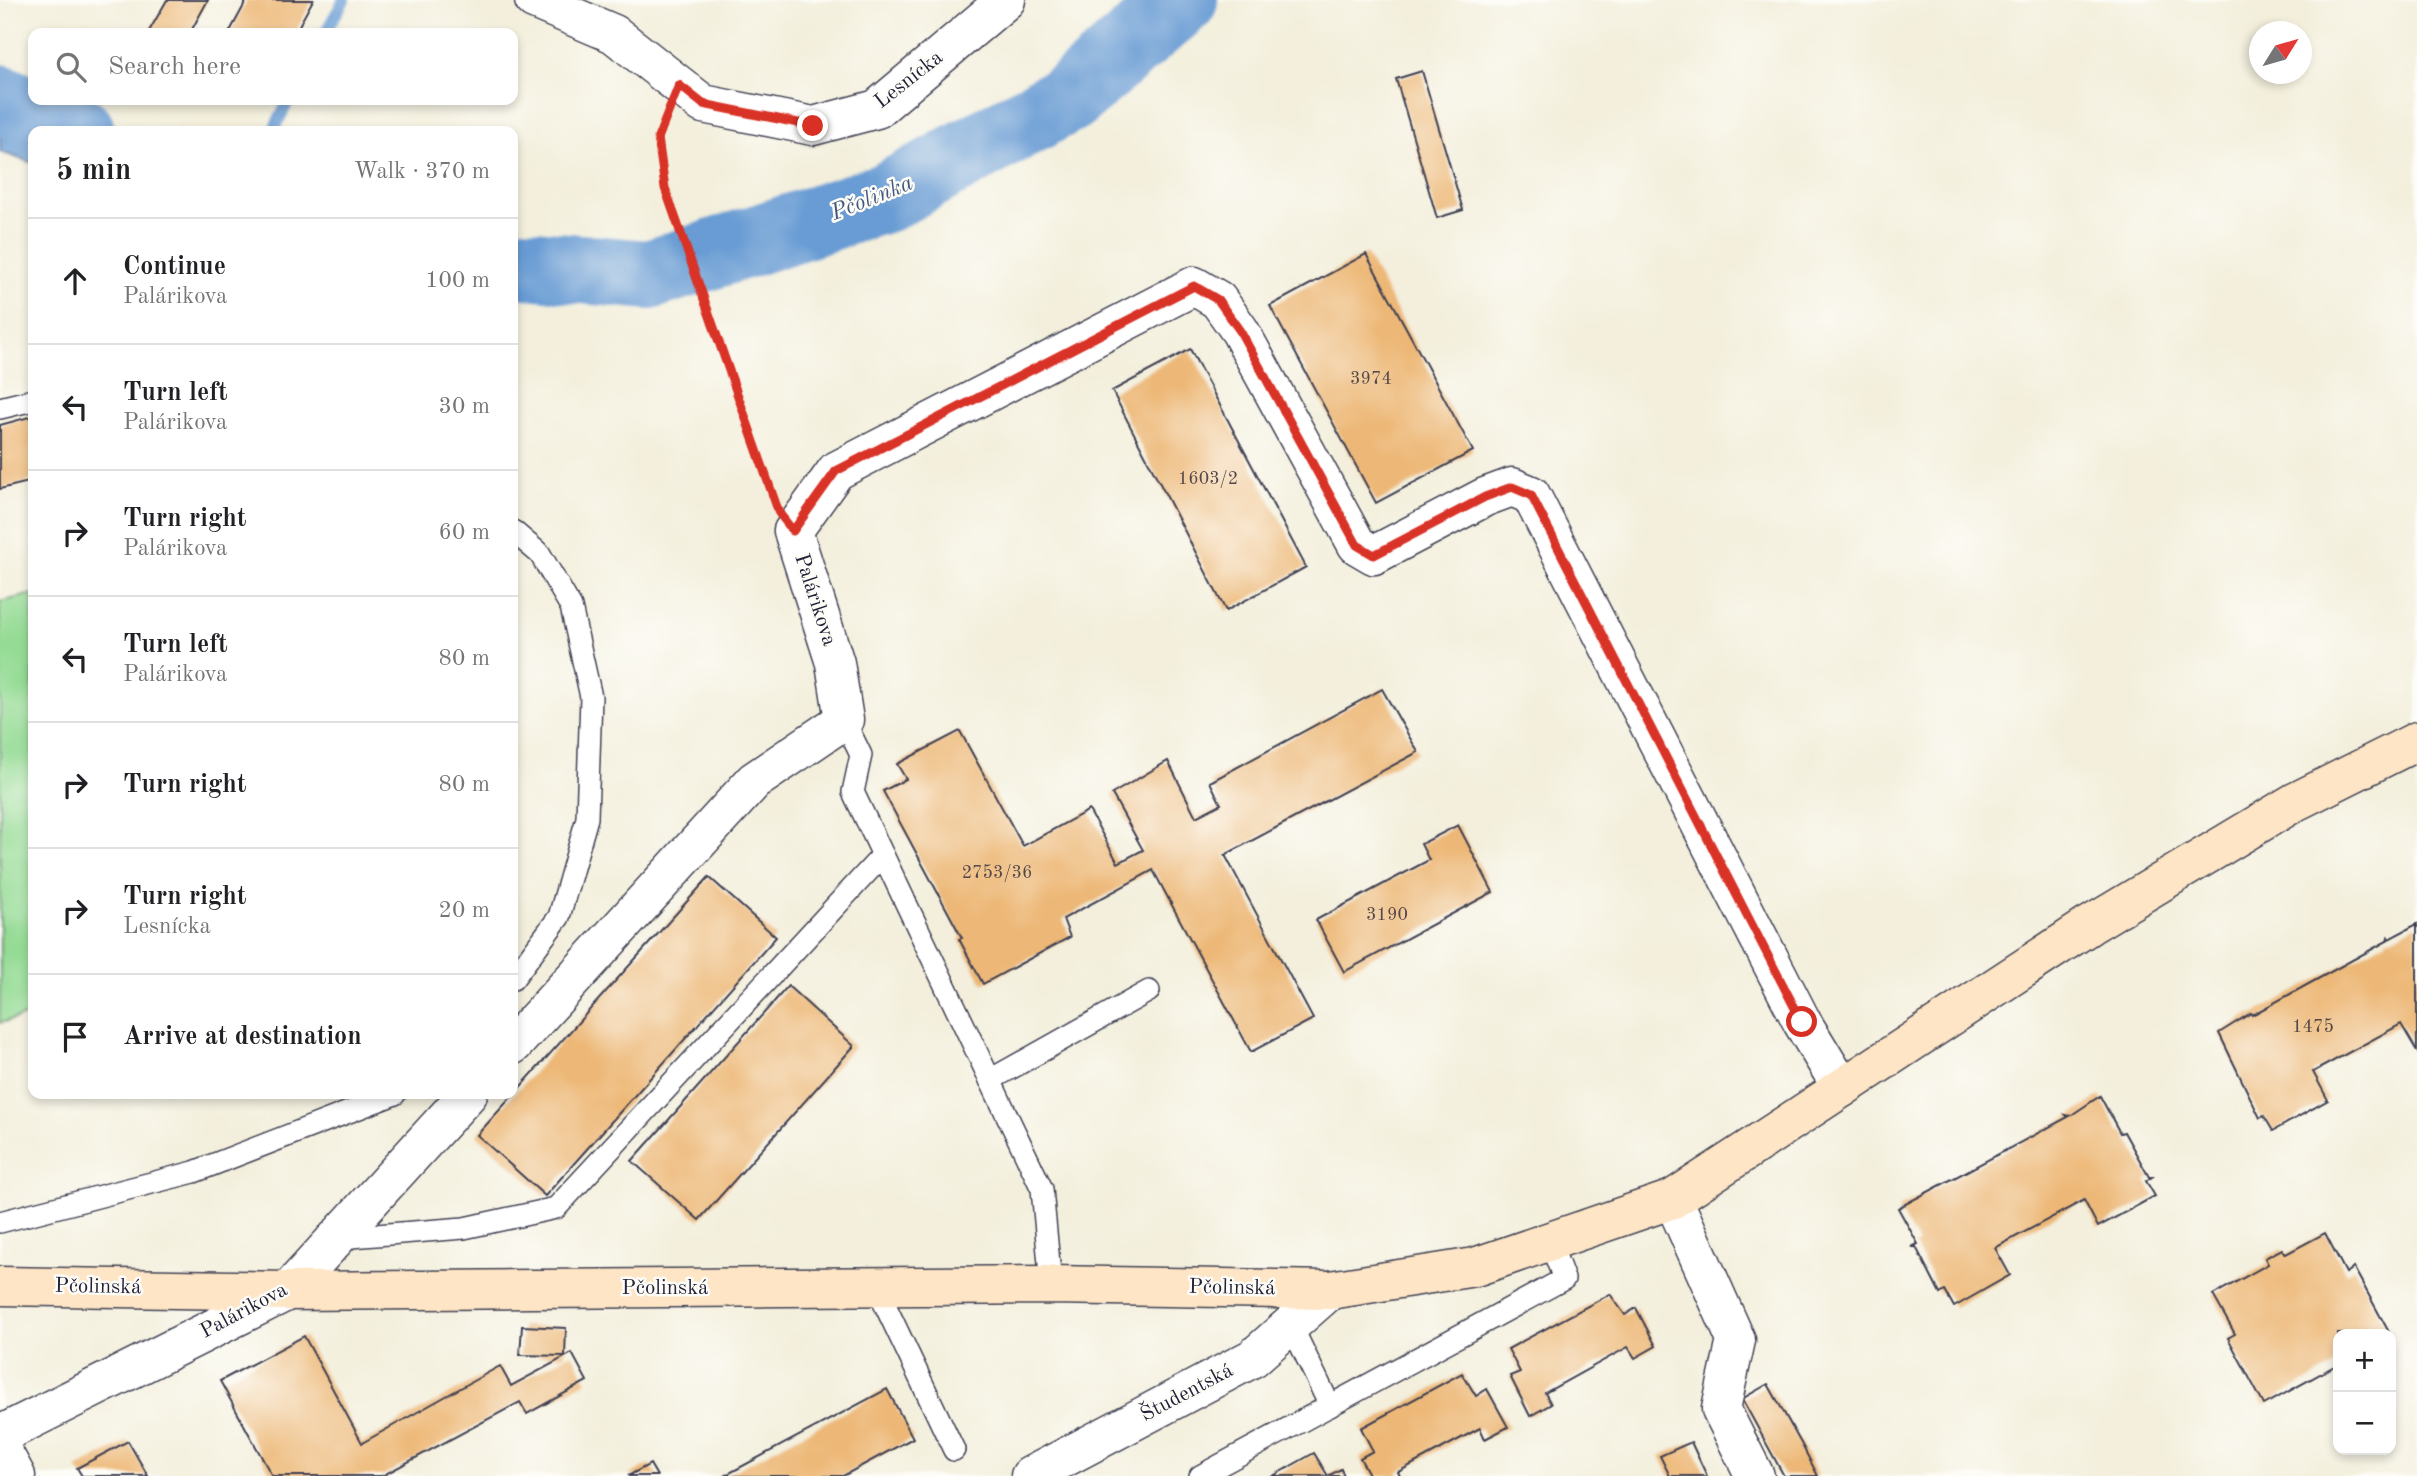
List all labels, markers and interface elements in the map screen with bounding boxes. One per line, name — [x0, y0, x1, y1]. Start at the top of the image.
north arrow — [2249, 21, 2312, 84]
search box — [28, 28, 518, 105]
street label: Lesnícka — [871, 47, 947, 113]
icon: search — [52, 48, 90, 86]
text: Search here — [108, 54, 241, 80]
route end — [797, 110, 828, 141]
text: 5 min — [56, 156, 131, 186]
text: Walk · 370 m — [354, 160, 490, 183]
water label: Pčolinka — [827, 171, 916, 225]
text: Continue — [123, 254, 226, 280]
icon: ahead — [56, 262, 94, 300]
text: 100 m — [425, 269, 490, 292]
text: Palárikova — [123, 285, 227, 308]
house number: 3974 — [1350, 370, 1392, 388]
text: Turn left — [123, 380, 228, 406]
icon: left — [56, 388, 94, 426]
text: 30 m — [439, 395, 490, 418]
text: Palárikova — [123, 411, 227, 434]
house number: 1603/2 — [1178, 470, 1238, 488]
text: Turn right — [123, 506, 246, 532]
icon: right — [56, 514, 94, 552]
text: 60 m — [439, 521, 490, 544]
text: Palárikova — [123, 537, 227, 560]
street label: Palárikova — [790, 551, 840, 649]
text: Turn left — [123, 632, 228, 658]
icon: left — [56, 640, 94, 678]
text: 80 m — [439, 647, 490, 670]
text: Palárikova — [123, 663, 227, 686]
icon: right — [56, 766, 94, 804]
text: Turn right — [123, 772, 246, 798]
text: 80 m — [439, 773, 490, 796]
house number: 2753/36 — [962, 864, 1032, 882]
text: Turn right — [123, 884, 246, 910]
icon: right — [56, 892, 94, 930]
text: 20 m — [439, 899, 490, 922]
house number: 3190 — [1366, 906, 1408, 924]
text: Lesnícka — [123, 915, 211, 938]
route start — [1786, 1006, 1817, 1037]
icon: arrive — [56, 1018, 94, 1056]
house number: 1475 — [2292, 1018, 2334, 1036]
text: Arrive at destination — [123, 1024, 362, 1050]
street label: Pčolinská — [54, 1276, 142, 1298]
street label: Pčolinská — [1188, 1277, 1276, 1299]
street label: Pčolinská — [622, 1278, 708, 1299]
street label: Palárikova — [197, 1279, 291, 1343]
map controls — [2333, 1329, 2396, 1455]
button: + — [2333, 1329, 2396, 1392]
street label: Študentská — [1135, 1356, 1237, 1426]
button: − — [2333, 1392, 2396, 1455]

